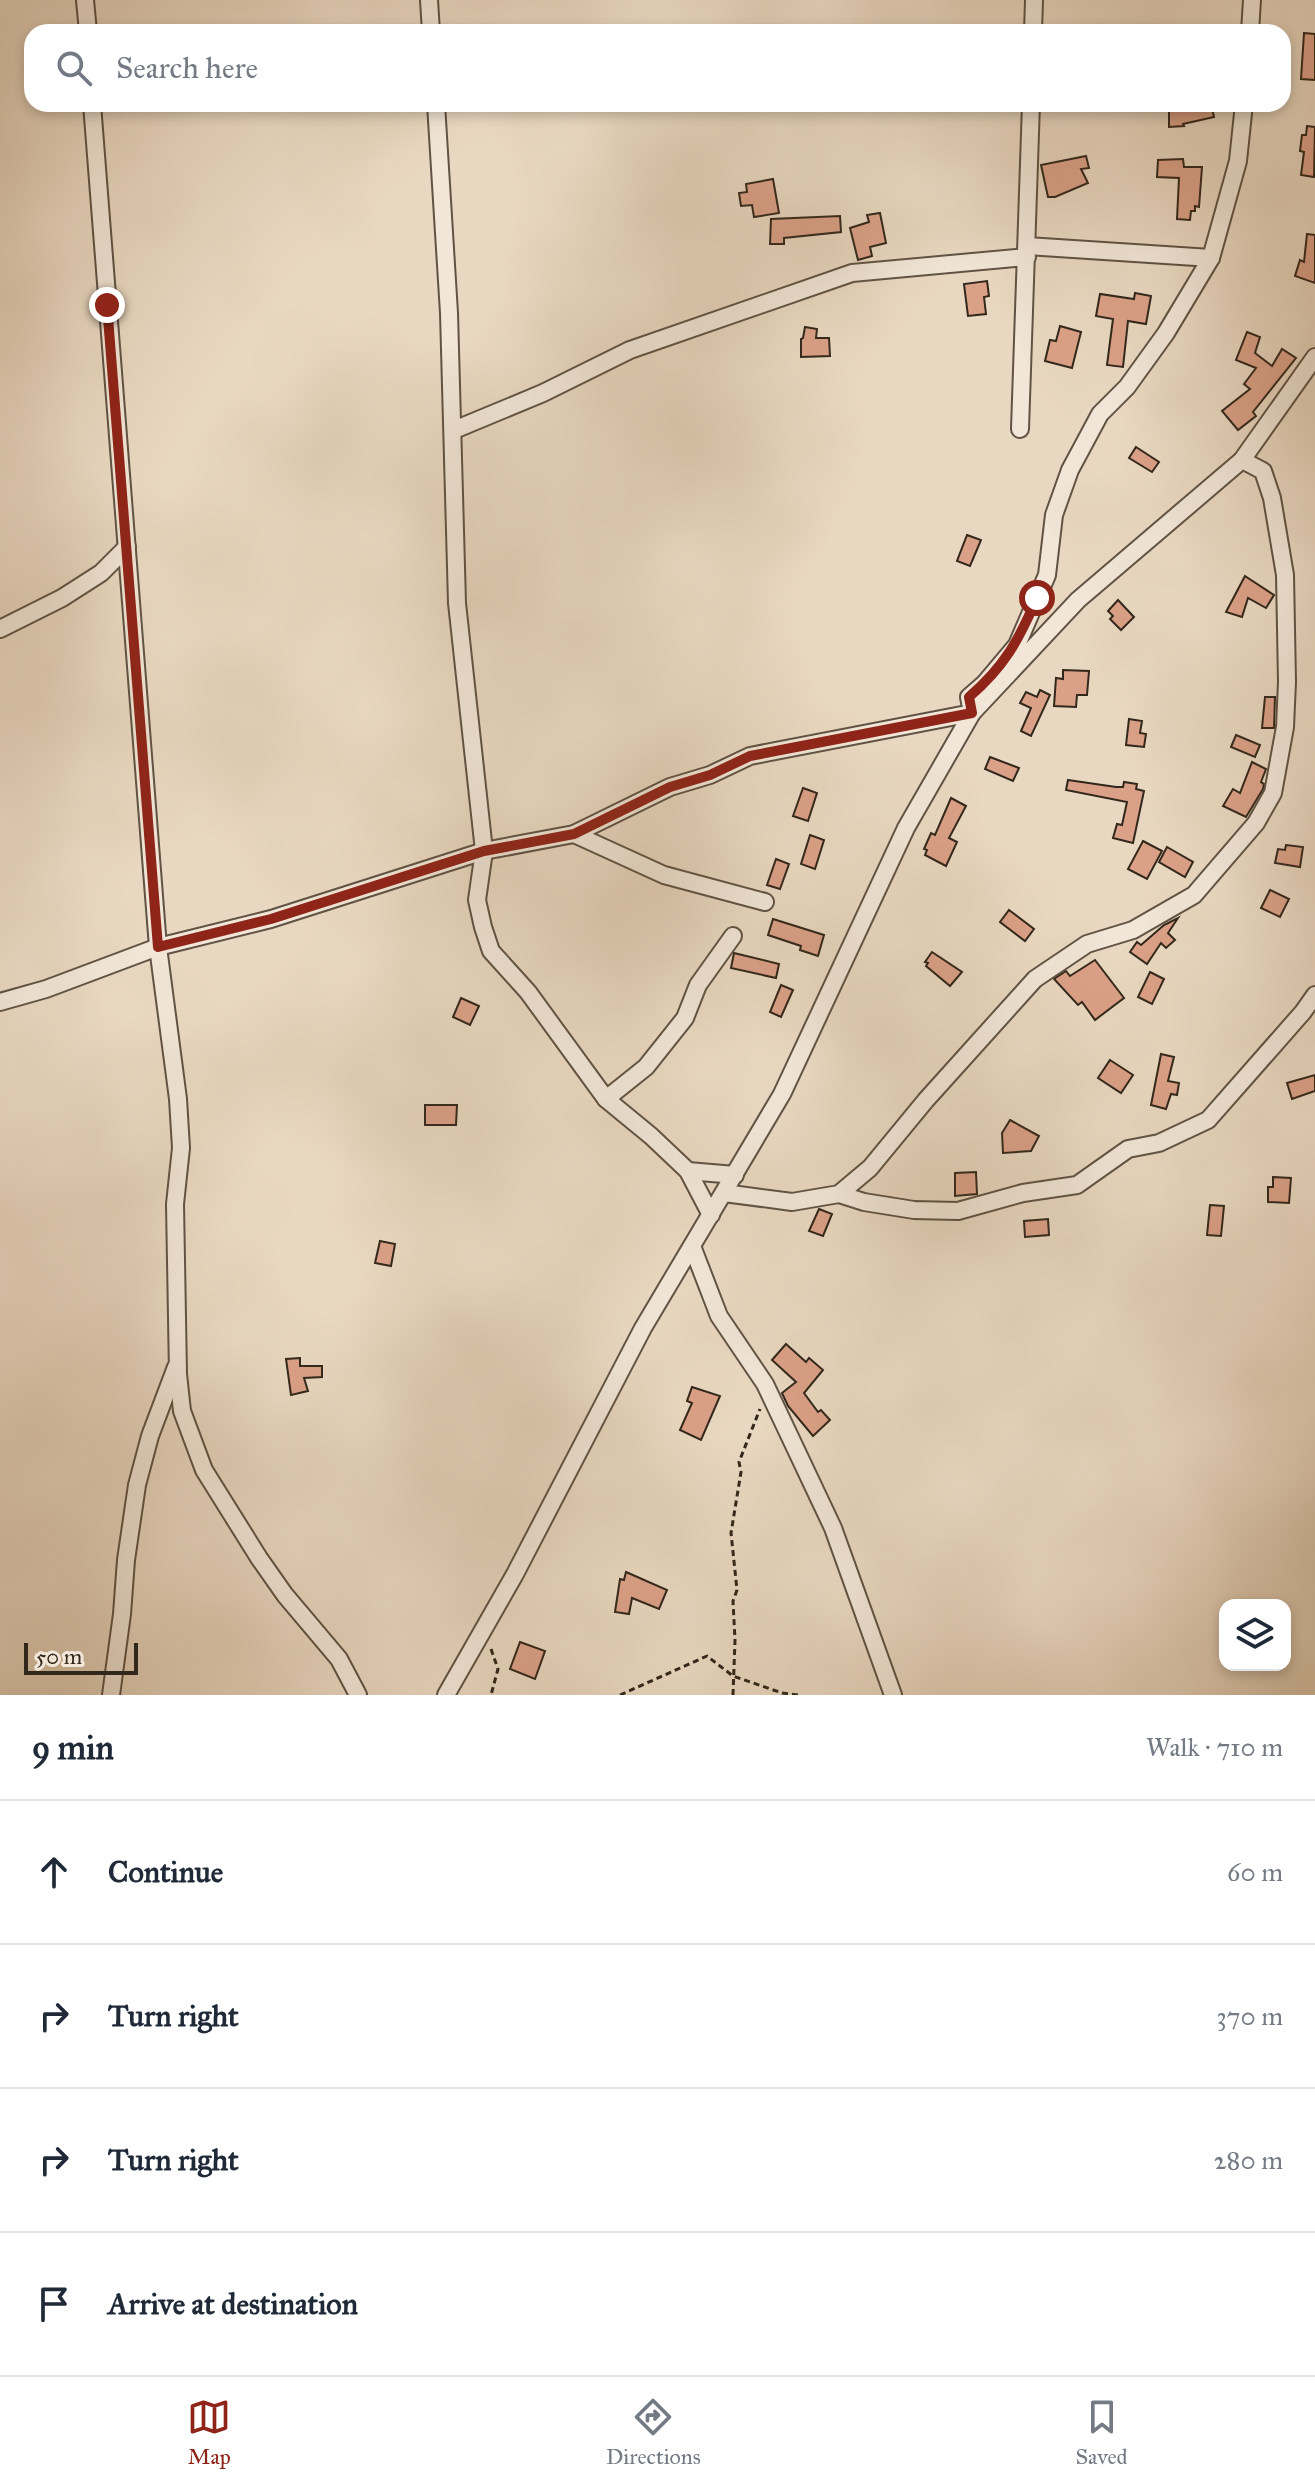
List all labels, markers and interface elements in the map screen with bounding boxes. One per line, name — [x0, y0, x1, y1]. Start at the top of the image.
search box — [24, 24, 1291, 112]
icon: search — [52, 46, 96, 90]
text: Search here — [116, 50, 258, 86]
route end — [89, 287, 125, 323]
route start — [1019, 580, 1055, 616]
map controls — [1219, 1599, 1291, 1671]
button: layers — [1219, 1599, 1291, 1671]
scale bar — [24, 1639, 138, 1675]
text: 50 m — [36, 1643, 82, 1670]
text: 9 min — [32, 1727, 114, 1768]
text: Walk · 710 m — [1146, 1731, 1283, 1763]
icon: ahead — [32, 1850, 76, 1894]
text: Continue — [108, 1854, 223, 1890]
text: 60 m — [1227, 1856, 1283, 1888]
icon: right — [32, 1994, 76, 2038]
text: Turn right — [108, 1998, 239, 2034]
text: 370 m — [1216, 2000, 1283, 2032]
icon: right — [32, 2138, 76, 2182]
text: Turn right — [108, 2142, 239, 2178]
text: 280 m — [1214, 2144, 1283, 2176]
icon: arrive — [32, 2282, 76, 2326]
text: Arrive at destination — [108, 2286, 358, 2322]
tab: Map — [187, 2395, 231, 2470]
tab: Directions — [606, 2395, 701, 2470]
tab: Saved — [1075, 2395, 1128, 2470]

